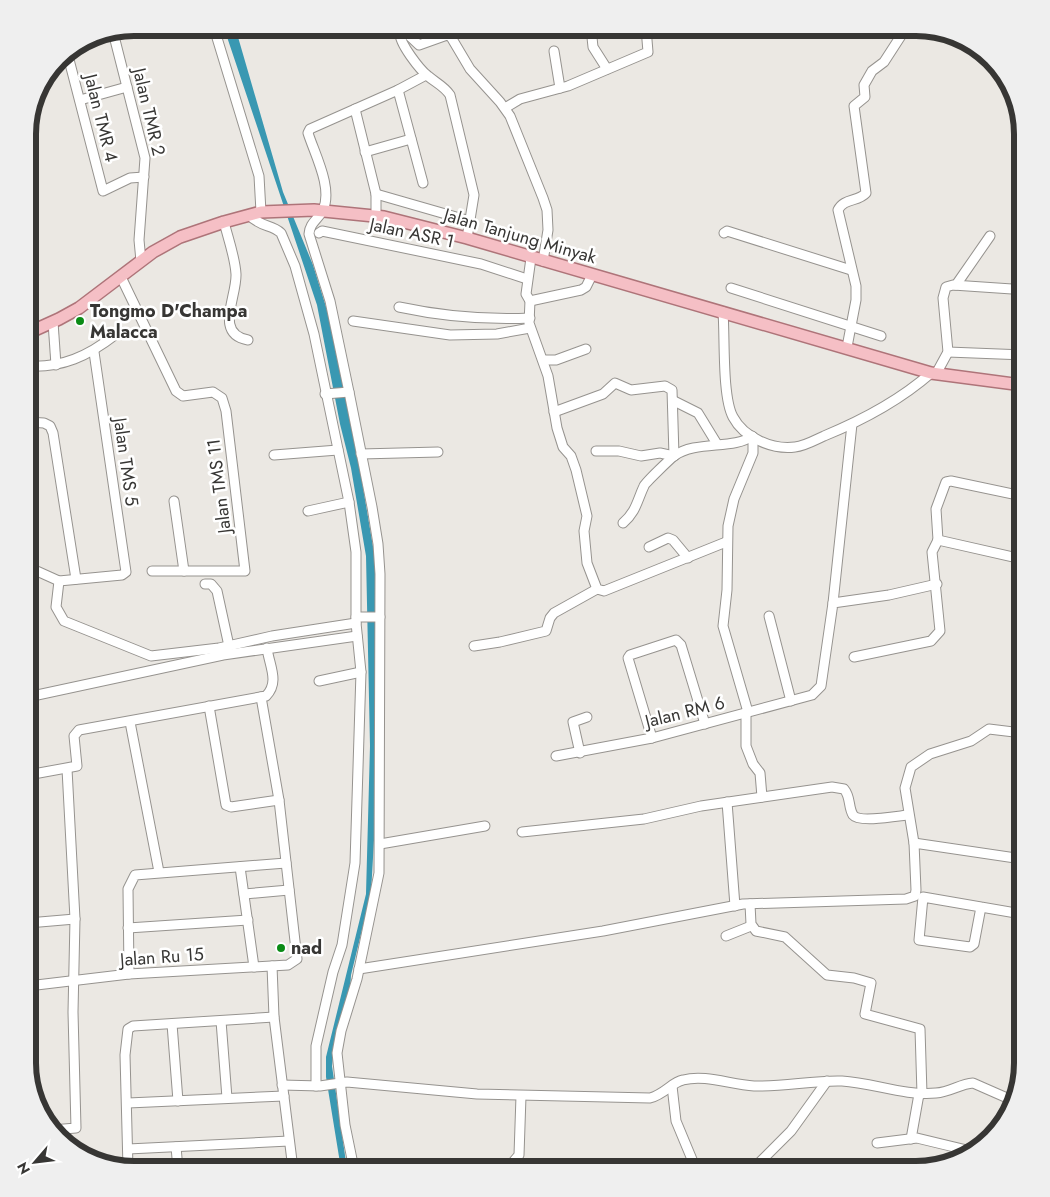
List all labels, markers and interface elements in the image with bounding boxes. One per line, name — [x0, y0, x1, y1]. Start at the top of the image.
street label: Jalan TMR 2 — [126, 64, 172, 158]
street label: Jalan TMR 4 — [77, 69, 124, 165]
street label: Jalan Tanjung Minyak — [439, 201, 599, 270]
street label: Jalan ASR 1 — [365, 211, 457, 255]
place label: Tongmo D'Champa Malacca — [90, 298, 247, 345]
marker: Tongmo D'Champa Malacca — [74, 315, 86, 327]
street label: Jalan TMS 5 — [107, 414, 145, 508]
street label: Jalan TMS 11 — [200, 437, 238, 537]
street label: Jalan RM 6 — [641, 690, 727, 735]
place label: nad — [291, 935, 322, 961]
street label: Jalan Ru 15 — [117, 941, 205, 973]
marker: nad — [275, 942, 287, 954]
north arrow — [10, 1137, 60, 1187]
text: N — [12, 1158, 35, 1178]

